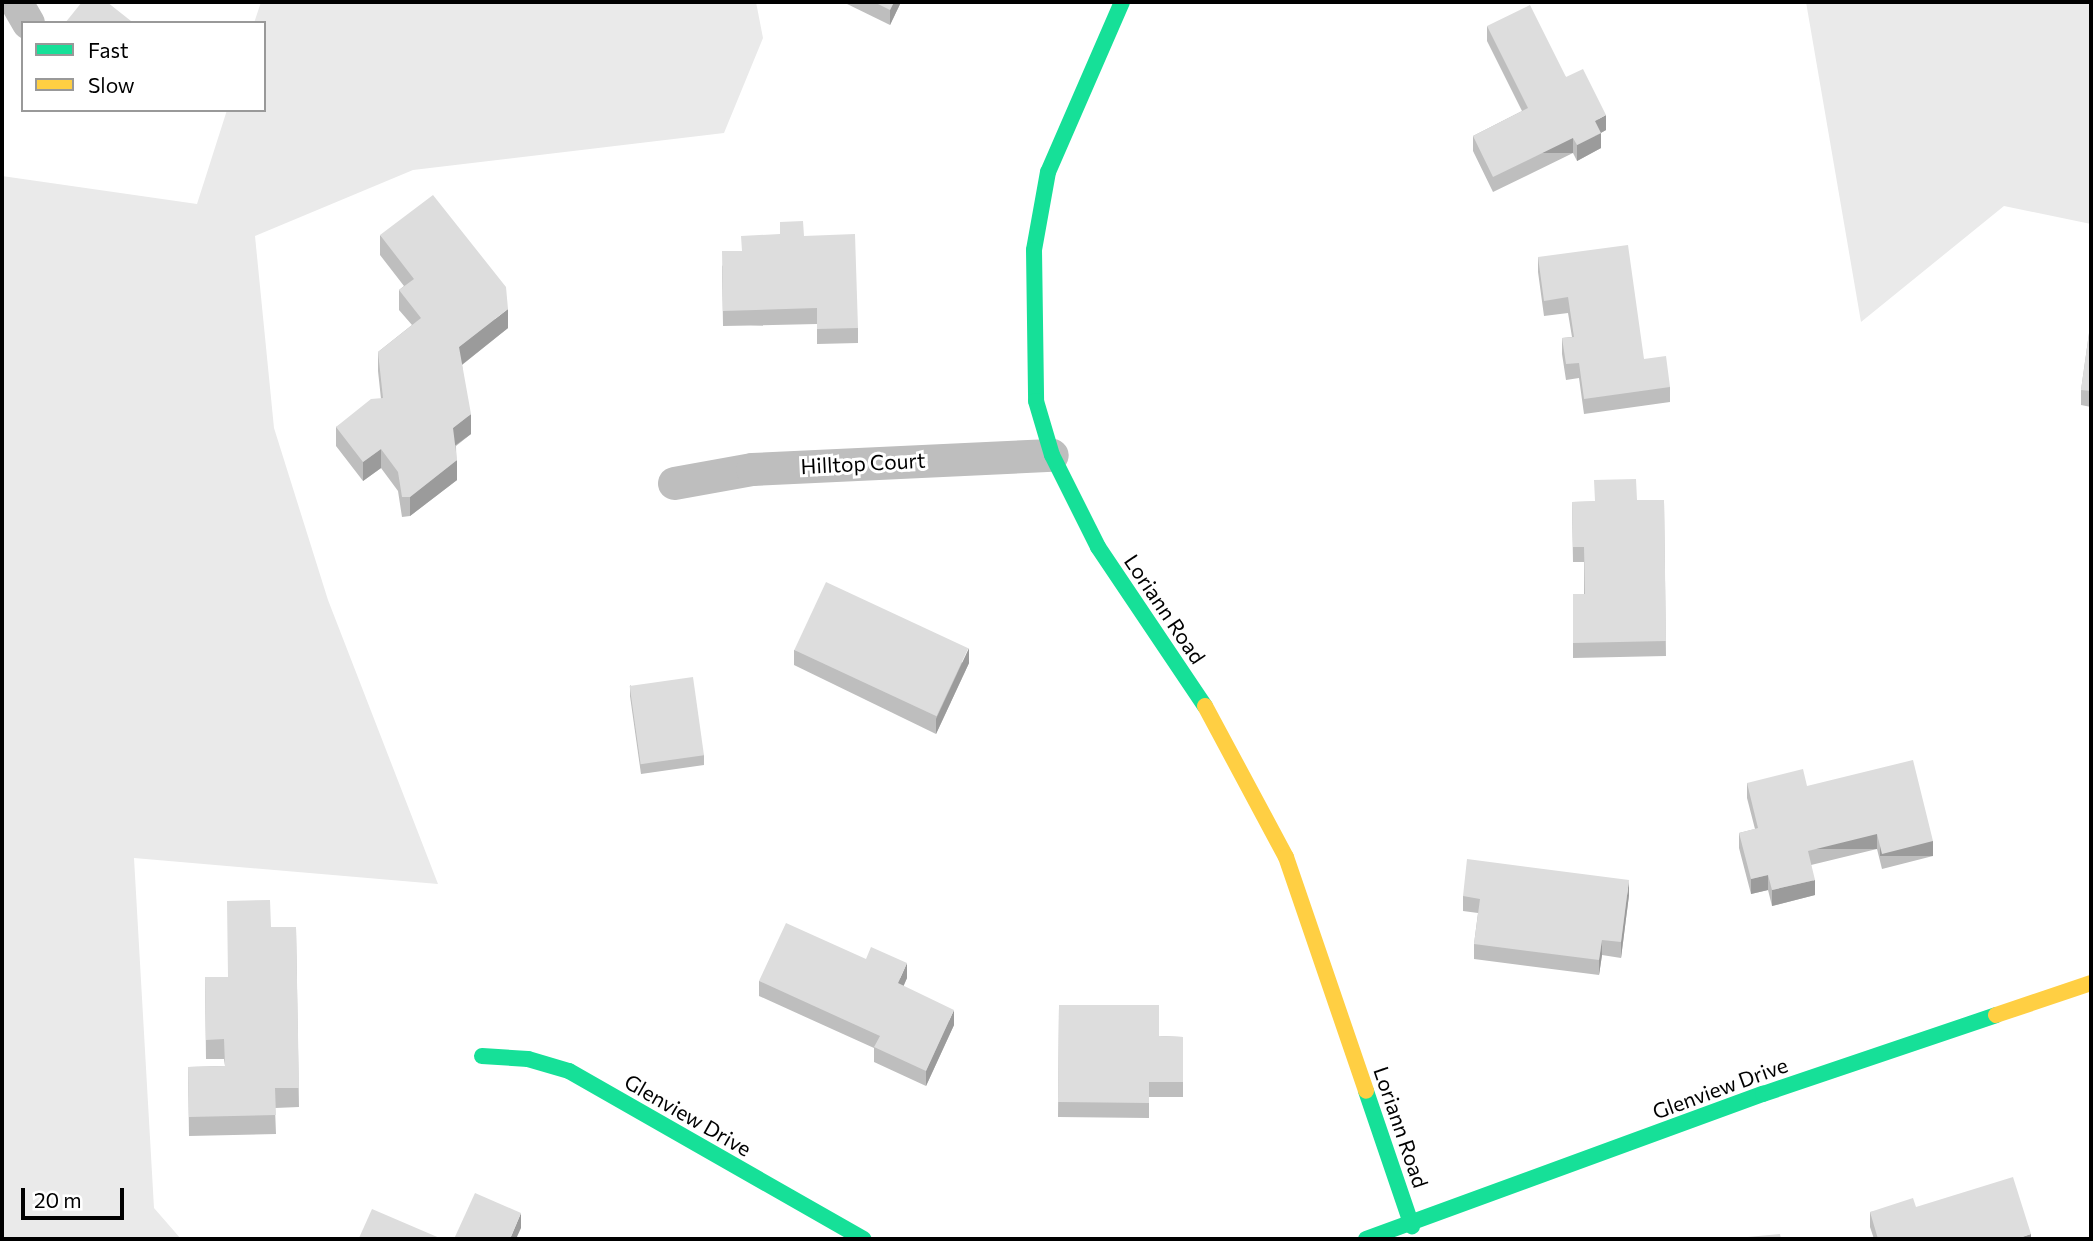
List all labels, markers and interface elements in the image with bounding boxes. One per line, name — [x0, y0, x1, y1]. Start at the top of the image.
legend — [21, 21, 266, 112]
text: Fast — [88, 37, 129, 62]
text: Slow — [88, 72, 135, 97]
street label: Hilltop Court — [800, 447, 926, 479]
street label: Loriann Road — [1119, 550, 1211, 668]
street label: Glenview Drive — [1649, 1052, 1791, 1124]
street label: Loriann Road — [1368, 1063, 1434, 1191]
street label: Glenview Drive — [620, 1069, 756, 1161]
scale bar — [24, 1174, 128, 1218]
text: 20 m — [34, 1187, 82, 1212]

